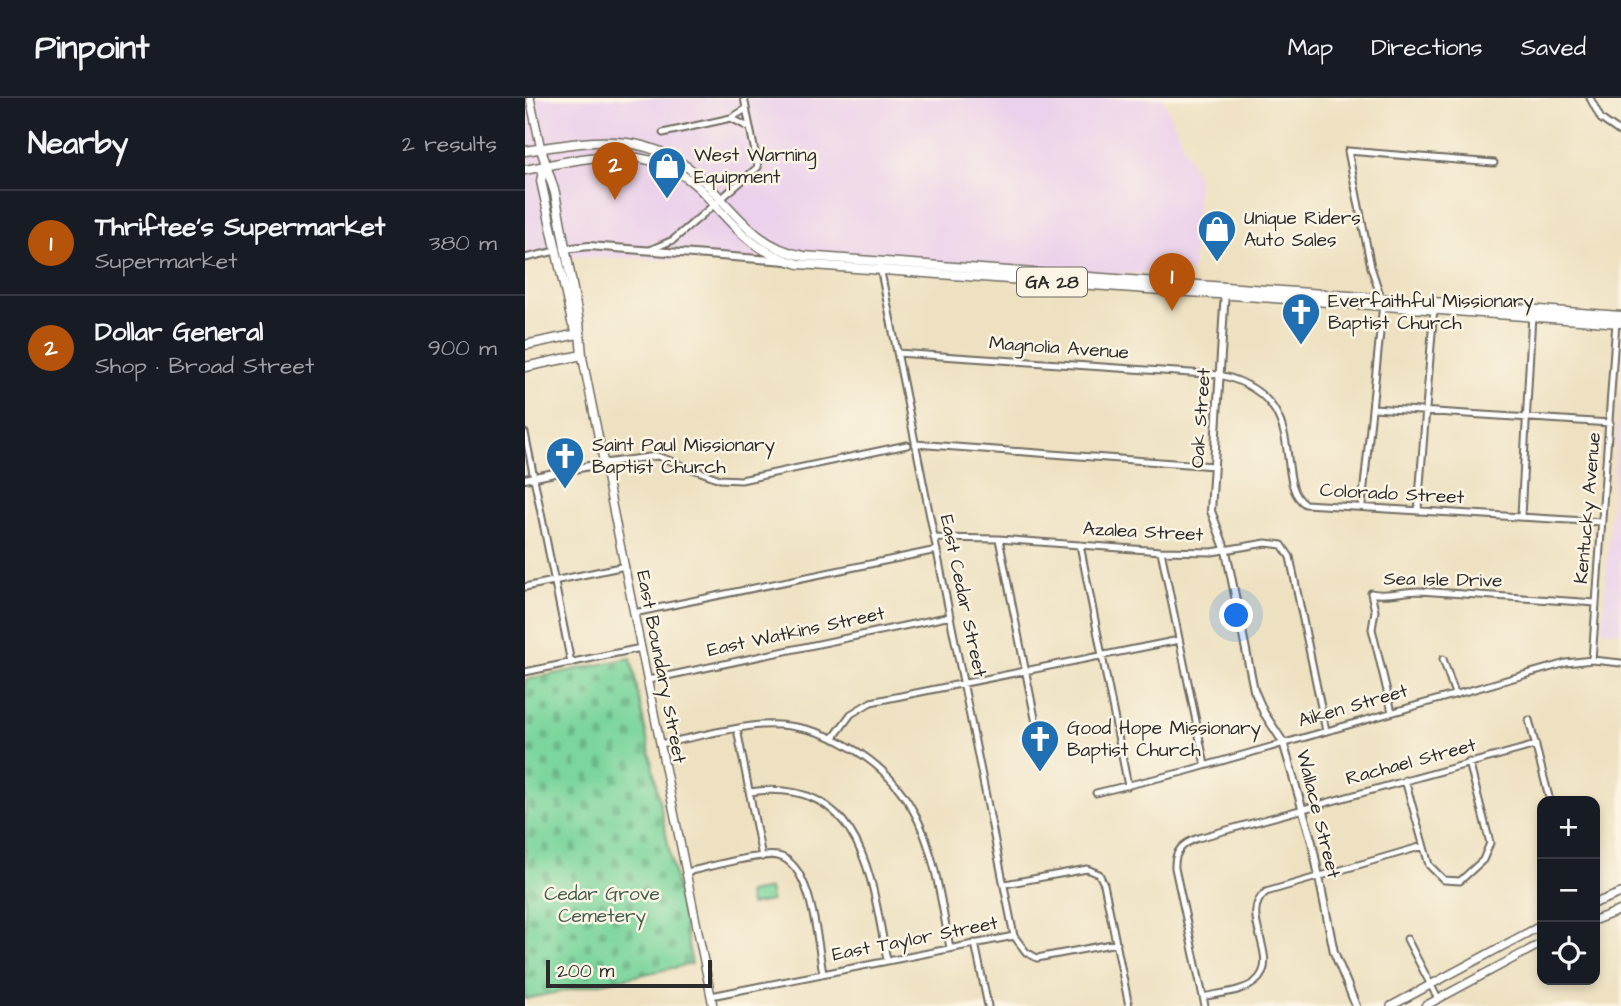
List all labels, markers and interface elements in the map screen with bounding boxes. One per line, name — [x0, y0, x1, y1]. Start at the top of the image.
text: Pinpoint — [35, 25, 149, 71]
text: Map — [1288, 31, 1333, 65]
text: Directions — [1371, 31, 1483, 65]
text: Saved — [1521, 31, 1586, 65]
text: Nearby — [28, 123, 128, 165]
text: 2 results — [402, 128, 497, 160]
pin: 2 — [592, 142, 638, 200]
place label: West Warning Equipment — [694, 142, 817, 191]
shop icon: West Warning Equipment — [646, 145, 688, 200]
place label: Unique Riders Auto Sales — [1244, 205, 1361, 254]
shop icon: Unique Riders Auto Sales — [1196, 208, 1238, 263]
text: Thriftee's Supermarket — [95, 209, 385, 245]
text: 1 — [50, 227, 52, 259]
text: 380 m — [429, 227, 497, 259]
text: Supermarket — [95, 245, 238, 277]
pin: 1 — [1149, 253, 1195, 311]
road number: GA 28 — [1017, 267, 1087, 296]
place label: Everfaithful Missionary Baptist Church — [1328, 288, 1534, 337]
church icon: Everfaithful Missionary Baptist Church — [1280, 291, 1322, 346]
text: Dollar General — [95, 314, 263, 350]
street label: Magnolia Avenue — [988, 330, 1130, 367]
text: 2 — [44, 332, 58, 364]
text: 900 m — [428, 332, 497, 364]
text: Shop · Broad Street — [95, 350, 314, 382]
street label: Oak Street — [1184, 367, 1218, 469]
street label: Kentucky Avenue — [1568, 431, 1609, 585]
place label: Saint Paul Missionary Baptist Church — [592, 432, 775, 481]
church icon: Saint Paul Missionary Baptist Church — [544, 435, 586, 490]
street label: Colorado Street — [1319, 477, 1465, 511]
street label: East Cedar Street — [933, 512, 993, 680]
street label: Azalea Street — [1082, 515, 1204, 549]
street label: Sea Isle Drive — [1383, 565, 1503, 595]
street label: East Boundary Street — [628, 568, 693, 766]
your location — [1219, 598, 1253, 632]
street label: East Watkins Street — [705, 600, 888, 664]
street label: Aiken Street — [1295, 677, 1411, 735]
place label: Good Hope Missionary Baptist Church — [1067, 715, 1261, 764]
church icon: Good Hope Missionary Baptist Church — [1019, 718, 1061, 773]
street label: Rachael Street — [1343, 732, 1479, 792]
street label: Wallace Street — [1289, 747, 1347, 881]
map controls — [1537, 796, 1600, 985]
button: + — [1537, 796, 1600, 859]
button: − — [1537, 859, 1600, 922]
park label: Cedar Grove Cemetery — [544, 881, 660, 931]
street label: East Taylor Street — [830, 910, 1001, 969]
button: locate — [1537, 922, 1600, 985]
scale bar — [546, 957, 712, 989]
text: 200 m — [557, 958, 614, 985]

